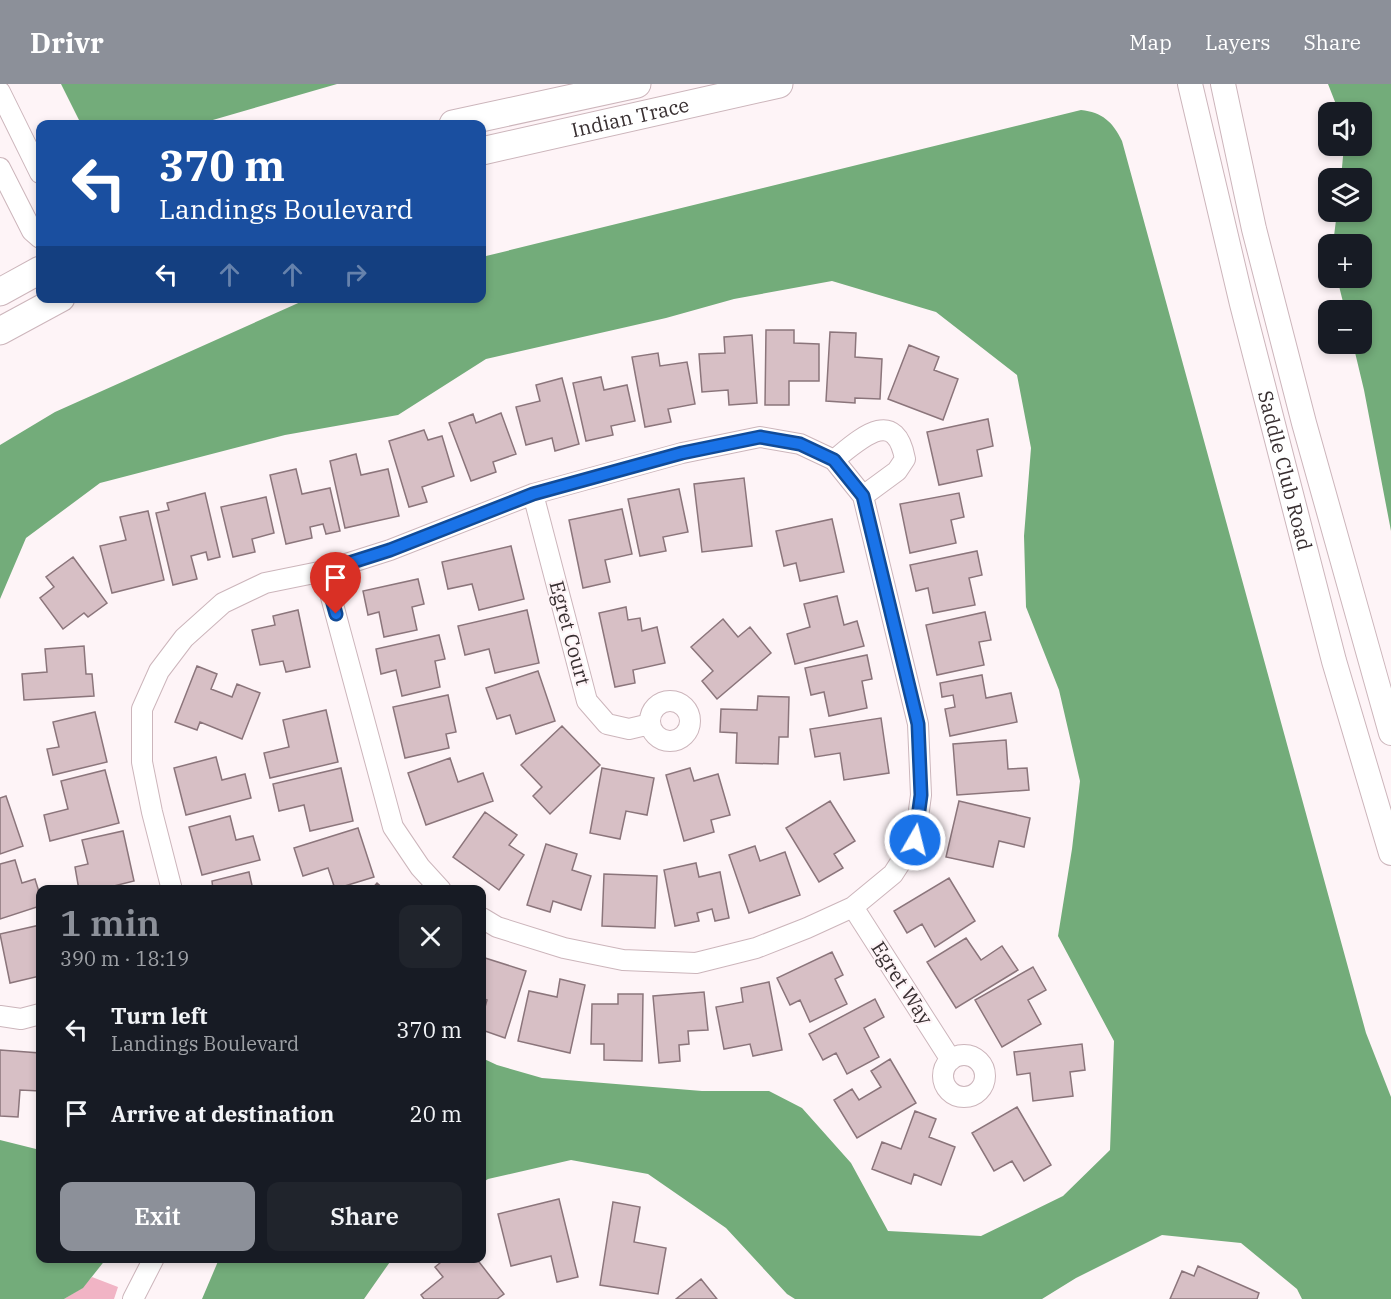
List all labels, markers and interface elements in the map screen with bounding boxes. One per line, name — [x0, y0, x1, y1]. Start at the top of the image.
text: Drivr — [30, 24, 104, 61]
text: Map — [1129, 28, 1172, 56]
text: Layers — [1205, 28, 1271, 56]
text: Share — [1304, 28, 1361, 56]
street label: Indian Trace — [569, 91, 692, 143]
map controls — [1318, 102, 1372, 354]
button: sound — [1318, 102, 1372, 156]
text: 370 m — [159, 138, 285, 193]
icon: left — [60, 144, 138, 222]
button: layers — [1318, 168, 1372, 222]
text: Landings Boulevard — [159, 191, 413, 226]
button: + — [1318, 234, 1372, 288]
icon: left — [150, 258, 183, 291]
icon: ahead — [213, 258, 246, 291]
icon: ahead — [276, 258, 309, 291]
icon: right — [339, 258, 372, 291]
button: − — [1318, 300, 1372, 354]
street label: Saddle Club Road — [1252, 388, 1319, 553]
pin — [310, 552, 361, 614]
icon: arrive — [319, 561, 352, 594]
street label: Egret Court — [544, 578, 597, 688]
position arrow — [883, 808, 947, 872]
text: 1 min — [60, 899, 160, 946]
button: close — [399, 905, 462, 968]
street label: Egret Way — [865, 936, 940, 1030]
text: 390 m · 18:19 — [60, 945, 189, 972]
text: Turn left — [111, 1001, 207, 1030]
icon: left — [60, 1013, 93, 1046]
text: 370 m — [396, 1015, 462, 1044]
text: Landings Boulevard — [111, 1030, 299, 1057]
icon: arrive — [60, 1097, 93, 1130]
text: Arrive at destination — [111, 1099, 334, 1128]
text: 20 m — [410, 1099, 462, 1128]
button: Exit — [60, 1182, 255, 1251]
button: Share — [267, 1182, 462, 1251]

